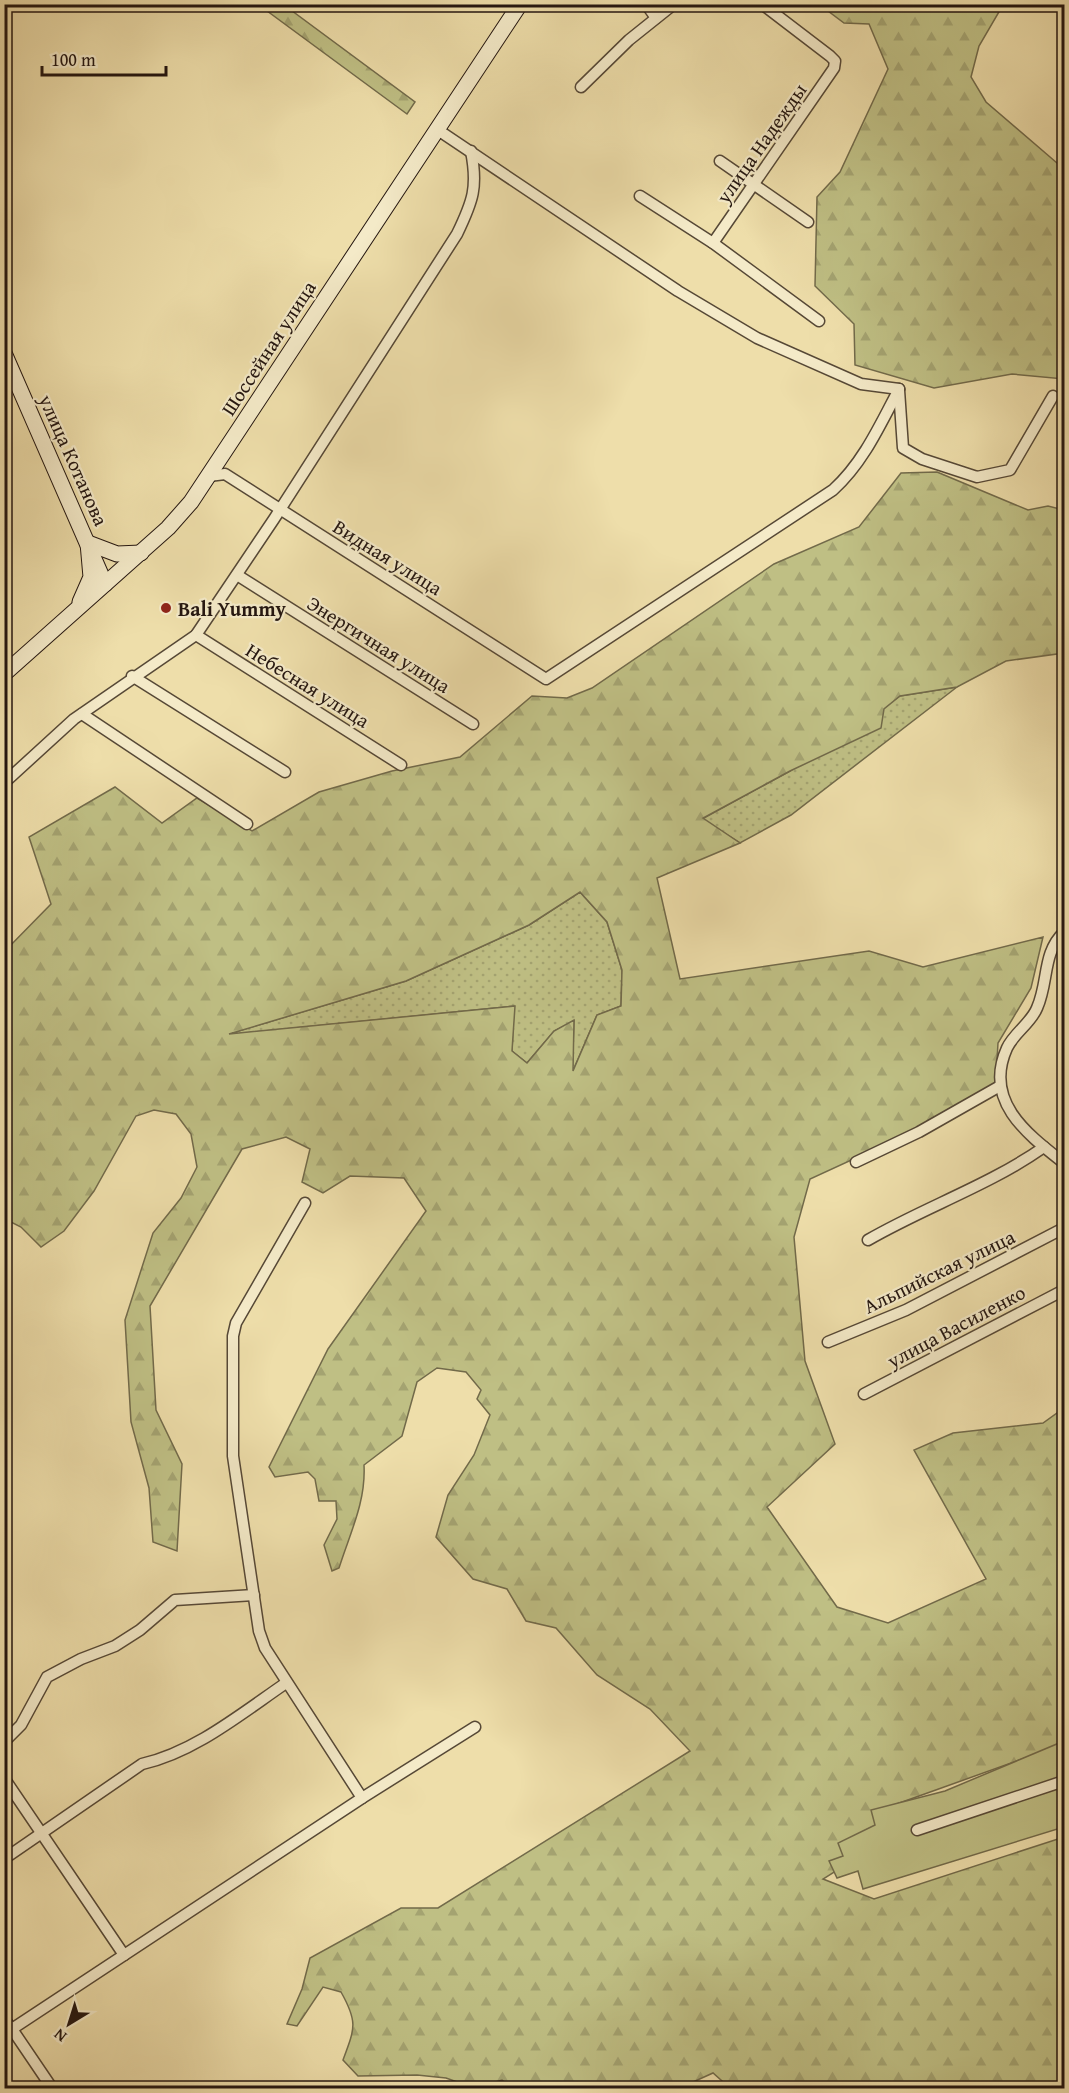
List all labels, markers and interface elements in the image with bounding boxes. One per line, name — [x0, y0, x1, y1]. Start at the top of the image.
scale bar — [42, 39, 166, 77]
text: 100 m — [51, 46, 96, 73]
street label: улица Надежды — [708, 77, 813, 210]
street label: Шоссейная улица — [213, 274, 323, 421]
street label: улица Котанова — [32, 389, 116, 531]
street label: Видная улица — [328, 512, 449, 602]
street label: Энергичная улица — [302, 588, 457, 700]
place label: Bali Yummy — [178, 594, 287, 623]
marker: Bali Yummy — [159, 601, 173, 615]
street label: Небесная улица — [241, 635, 376, 735]
street label: Альпийская улица — [858, 1222, 1020, 1320]
street label: улица Василенко — [881, 1277, 1030, 1375]
north arrow — [39, 1994, 99, 2054]
text: N — [48, 2023, 71, 2049]

